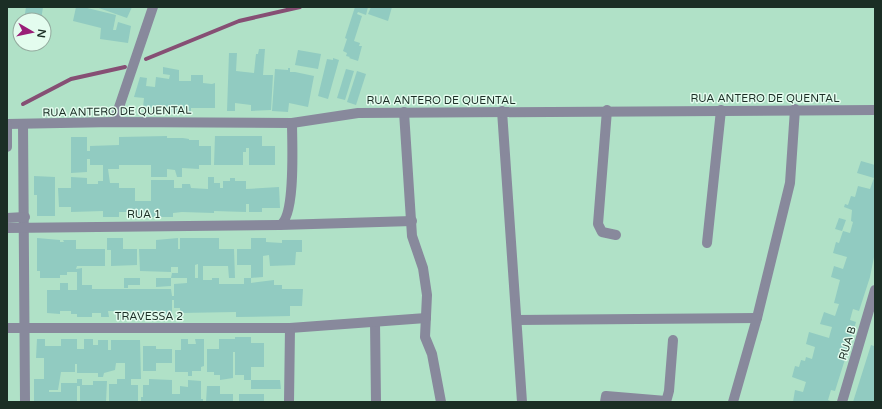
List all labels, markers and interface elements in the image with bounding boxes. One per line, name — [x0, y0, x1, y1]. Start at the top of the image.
north arrow — [12, 12, 52, 52]
text: N — [34, 28, 48, 39]
street label: RUA ANTERO DE QUENTAL — [690, 92, 840, 105]
street label: RUA ANTERO DE QUENTAL — [366, 94, 516, 107]
street label: RUA ANTERO DE QUENTAL — [42, 104, 192, 119]
street label: RUA 1 — [127, 208, 161, 221]
street label: TRAVESSA 2 — [115, 310, 183, 323]
street label: RUA B — [836, 324, 859, 362]

